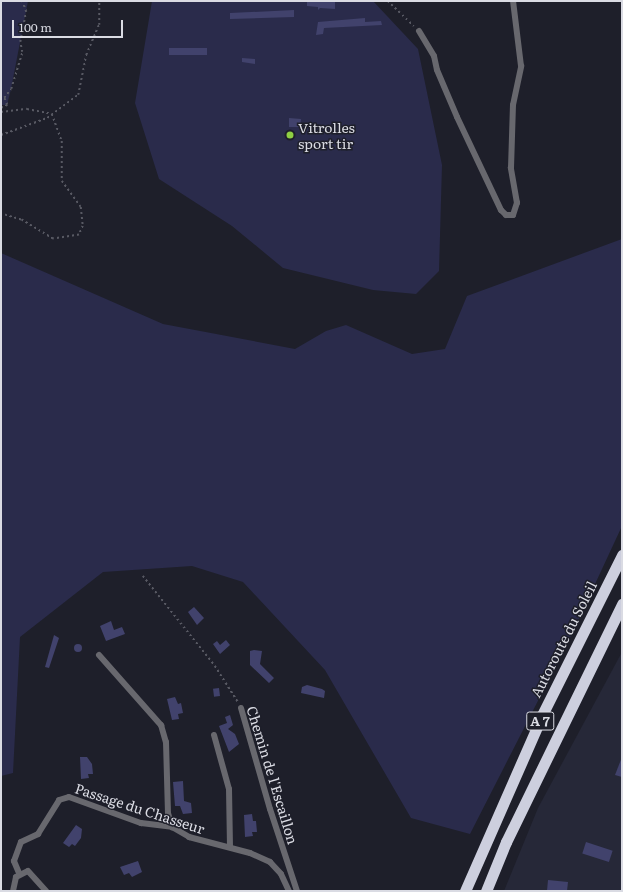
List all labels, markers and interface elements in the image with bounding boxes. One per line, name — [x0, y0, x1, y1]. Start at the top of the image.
scale bar — [14, 12, 125, 38]
text: 100 m — [19, 18, 52, 36]
place label: Vitrolles sport tir — [298, 119, 355, 152]
marker: Vitrolles sport tir — [285, 130, 295, 140]
street label: Autoroute du Soleil — [526, 578, 600, 700]
street label: Chemin de l'Escaillon — [244, 704, 302, 846]
road number: A 7 — [526, 710, 554, 732]
street label: Passage du Chasseur — [73, 779, 207, 837]

